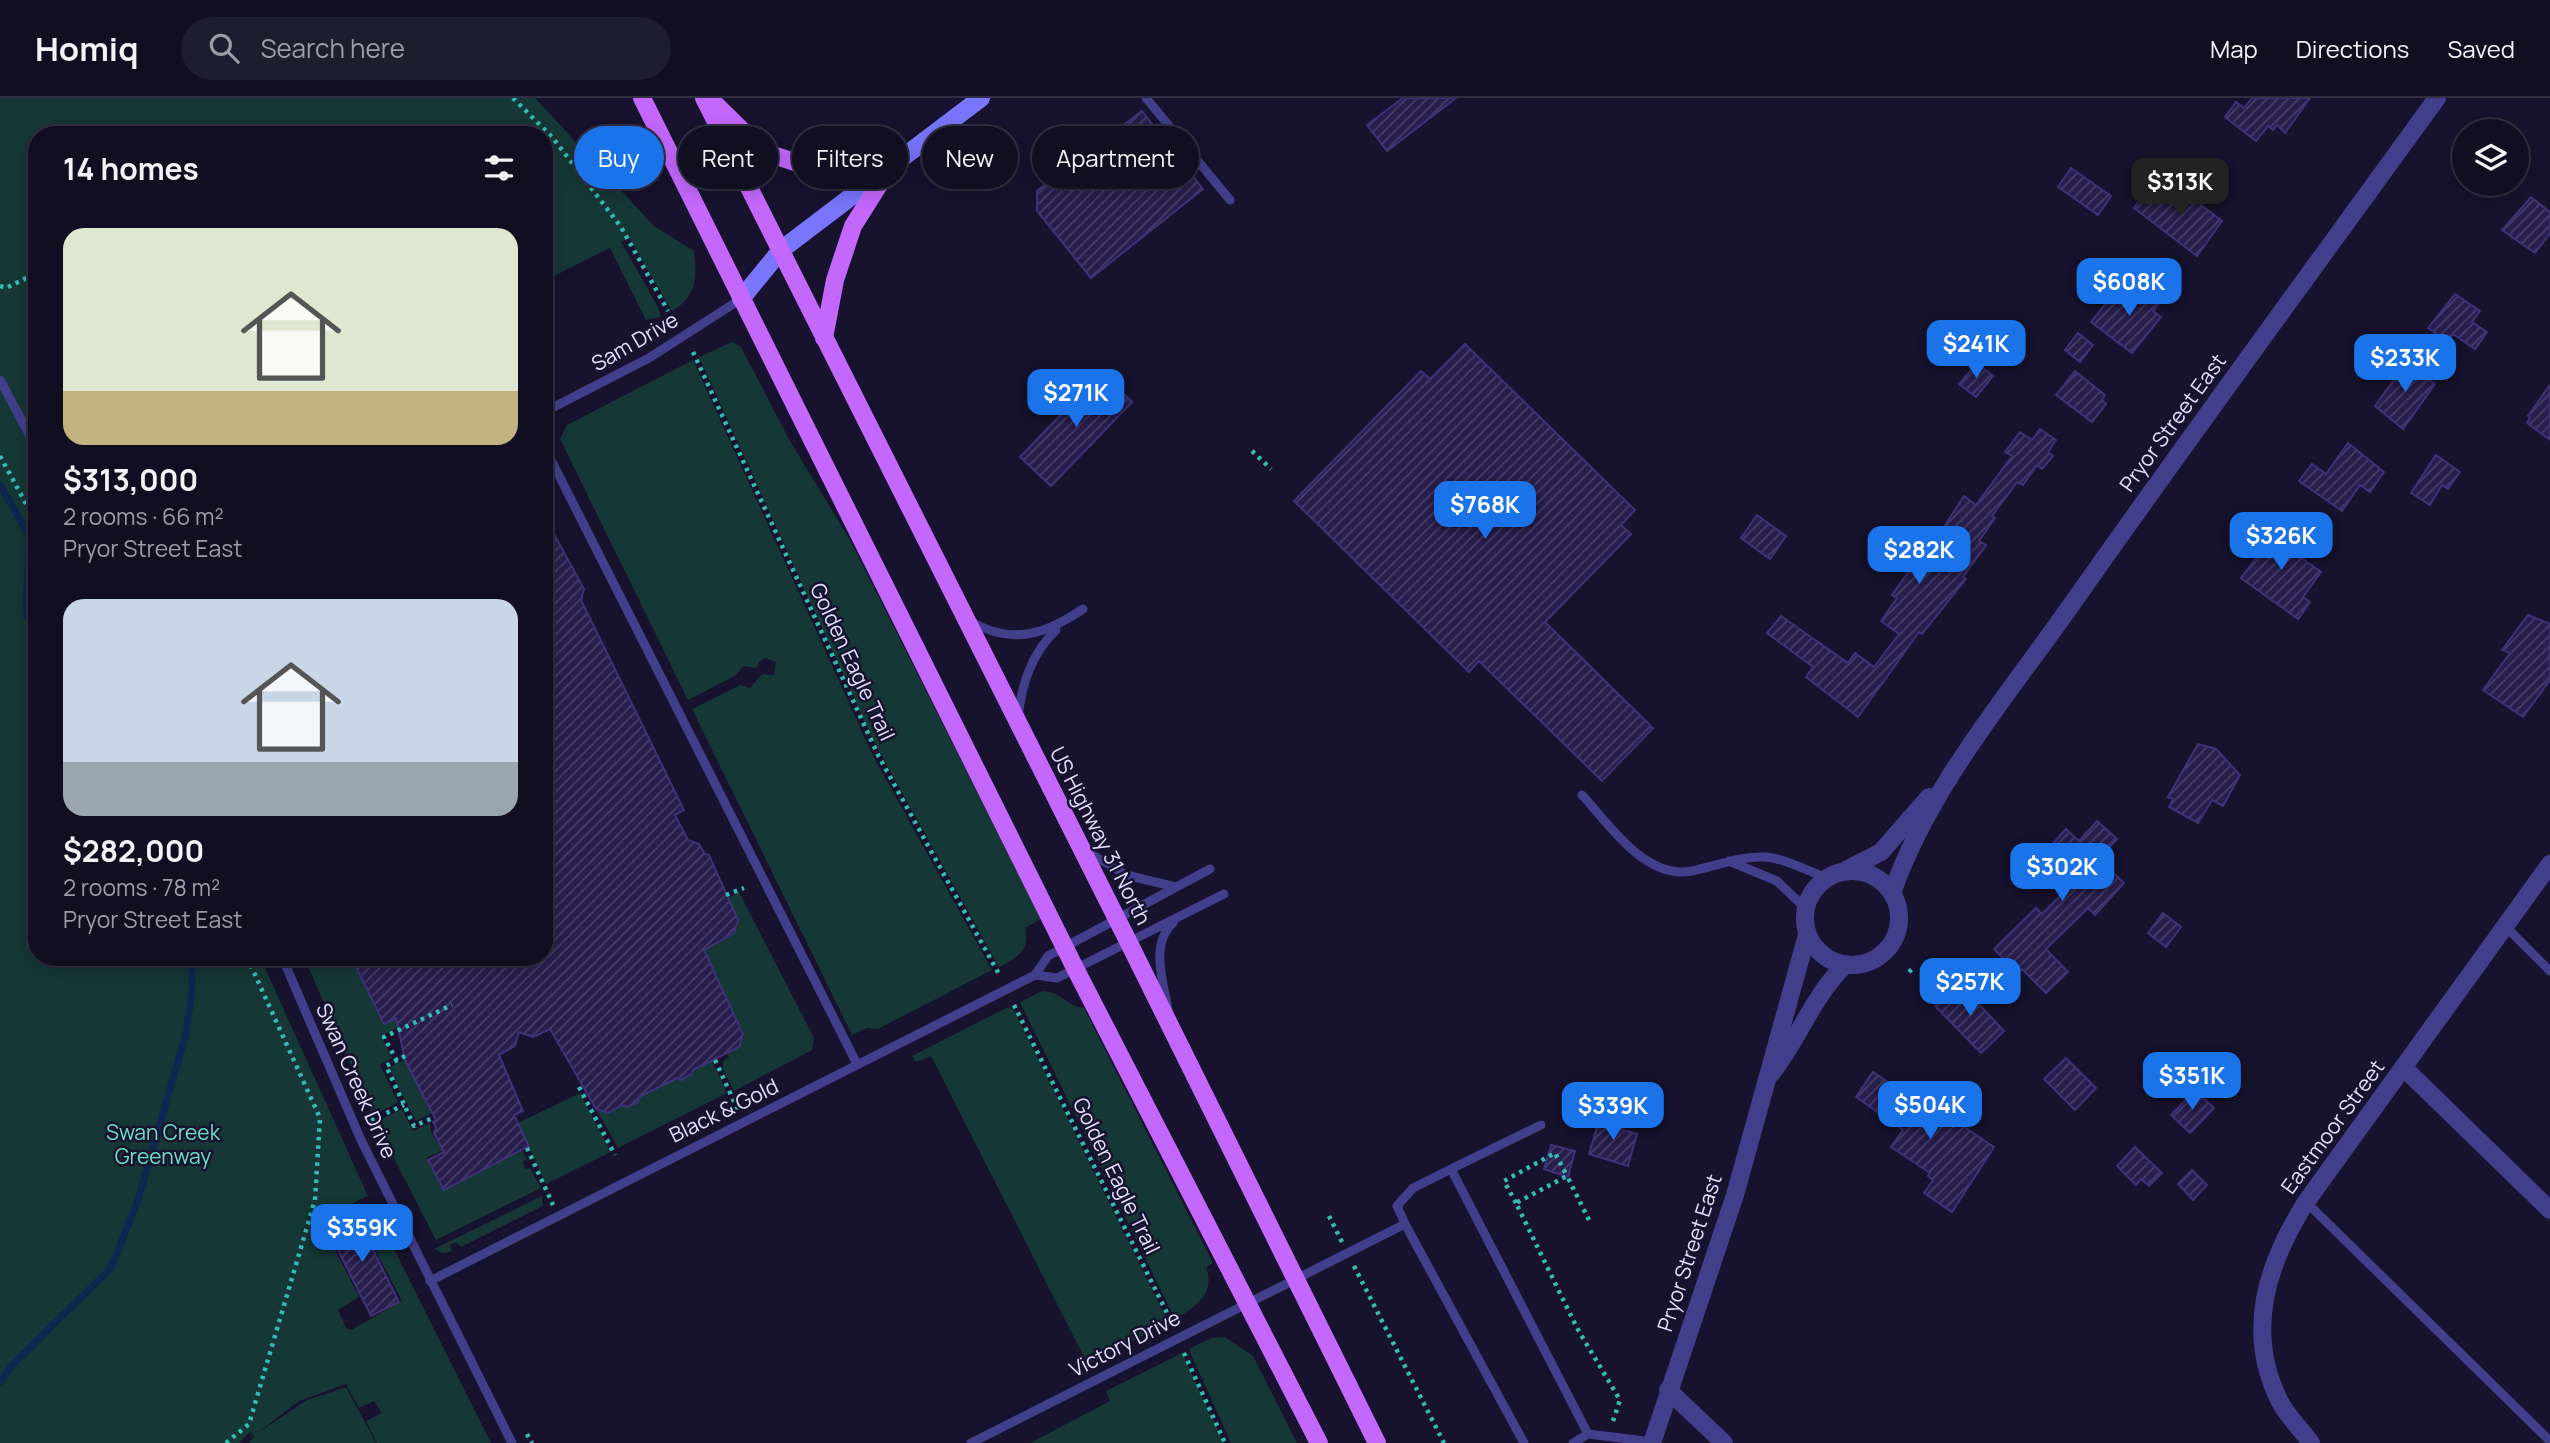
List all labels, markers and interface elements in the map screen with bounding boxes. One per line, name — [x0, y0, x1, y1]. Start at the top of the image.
search box — [181, 17, 671, 80]
text: Homiq — [35, 26, 139, 71]
icon: search — [205, 29, 243, 67]
text: Search here — [261, 30, 405, 66]
text: Map — [2210, 32, 2258, 65]
text: Directions — [2296, 32, 2409, 65]
text: Saved — [2447, 32, 2515, 65]
map controls — [2452, 119, 2529, 196]
button: layers — [2452, 119, 2529, 196]
chip: Buy — [574, 126, 664, 189]
chip: Rent — [678, 126, 778, 189]
chip: Filters — [792, 126, 908, 189]
chip: New — [922, 126, 1018, 189]
chip: Apartment — [1032, 126, 1199, 189]
text: 14 homes — [63, 148, 199, 189]
icon: filters — [480, 149, 518, 187]
pin: $313K — [2131, 158, 2229, 218]
text: $313K — [2147, 165, 2213, 197]
pin: $608K — [2080, 258, 2178, 318]
text: $608K — [2093, 265, 2165, 297]
icon: home — [228, 273, 354, 399]
street label: Sam Drive — [586, 305, 683, 377]
pin: $241K — [1927, 320, 2025, 380]
text: $241K — [1943, 327, 2009, 359]
pin: $233K — [2356, 334, 2454, 394]
text: $233K — [2370, 341, 2440, 373]
street label: Pryor Street East — [2113, 348, 2232, 497]
pin: $271K — [1027, 370, 1125, 429]
text: $271K — [1043, 376, 1109, 408]
text: $313,000 — [63, 459, 198, 500]
pin: $768K — [1436, 482, 1534, 541]
text: $768K — [1450, 488, 1520, 520]
text: 2 rooms · 66 m² — [63, 500, 224, 532]
pin: $326K — [2232, 512, 2330, 572]
text: $326K — [2246, 519, 2316, 551]
pin: $282K — [1870, 526, 1968, 586]
text: Pryor Street East — [63, 532, 243, 564]
text: $282K — [1884, 533, 1954, 565]
street label: Golden Eagle Trail — [804, 578, 902, 745]
icon: home — [228, 644, 354, 770]
street label: US Highway 31 North — [1044, 742, 1158, 929]
text: $282,000 — [63, 830, 204, 871]
pin: $302K — [2013, 844, 2111, 903]
text: $302K — [2026, 850, 2098, 882]
text: 2 rooms · 78 m² — [63, 871, 220, 903]
text: Pryor Street East — [63, 903, 243, 935]
pin: $257K — [1921, 958, 2019, 1018]
text: $257K — [1936, 965, 2004, 997]
street label: Swan Creek Drive — [310, 998, 404, 1163]
pin: $351K — [2143, 1052, 2241, 1112]
street label: Eastmoor Street — [2274, 1054, 2390, 1199]
text: $351K — [2159, 1059, 2225, 1091]
street label: Black & Gold — [664, 1072, 783, 1149]
pin: $339K — [1564, 1082, 1662, 1142]
pin: $504K — [1881, 1082, 1979, 1141]
text: $504K — [1894, 1088, 1966, 1120]
text: $339K — [1578, 1089, 1648, 1121]
street label: Golden Eagle Trail — [1067, 1093, 1167, 1258]
park label: Swan Creek Greenway — [106, 1118, 221, 1170]
street label: Pryor Street East — [1650, 1170, 1728, 1335]
pin: $359K — [313, 1204, 411, 1264]
text: $359K — [327, 1211, 397, 1243]
street label: Victory Drive — [1064, 1303, 1185, 1383]

